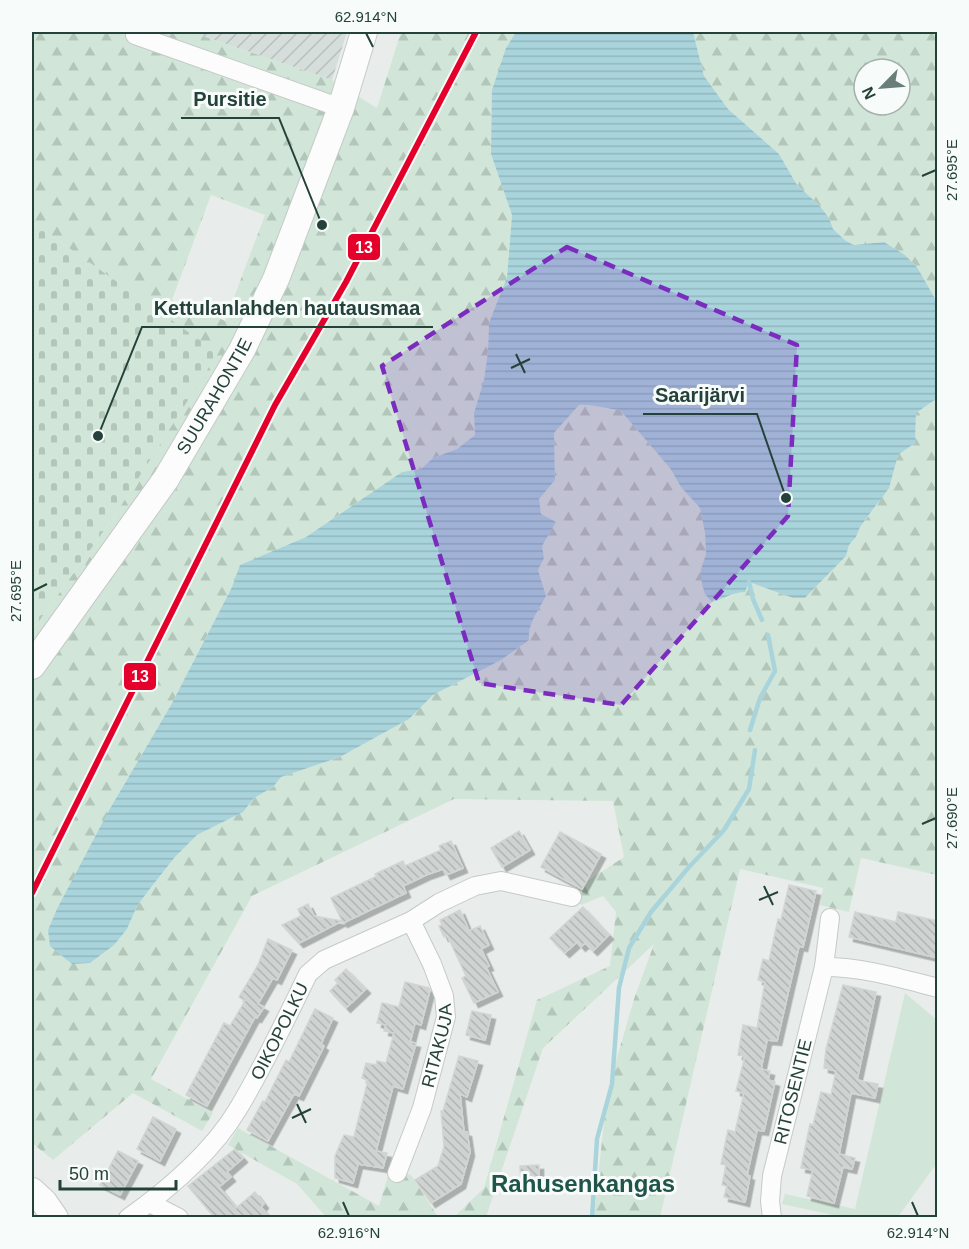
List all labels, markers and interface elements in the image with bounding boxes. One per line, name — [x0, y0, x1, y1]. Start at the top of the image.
text: 62.914°N — [335, 8, 397, 25]
north arrow — [852, 57, 912, 117]
callout: Pursitie — [181, 80, 279, 118]
text: N — [859, 84, 879, 102]
text: Pursitie — [193, 88, 267, 110]
text: 27.695°E — [943, 139, 960, 201]
line badge: 13 — [347, 233, 381, 261]
text: 13 — [355, 239, 373, 256]
callout: Kettulanlahden hautausmaa — [142, 289, 433, 327]
text: Kettulanlahden hautausmaa — [154, 297, 421, 319]
street label: SUURAHONTIE — [173, 335, 256, 458]
callout: Saarijärvi — [643, 376, 757, 414]
text: Saarijärvi — [655, 384, 745, 406]
text: 27.695°E — [7, 560, 24, 622]
line badge: 13 — [123, 662, 157, 691]
text: 13 — [131, 668, 149, 685]
text: 27.690°E — [943, 787, 960, 849]
street label: OIKOPOLKU — [247, 979, 312, 1083]
street label: RITAKUJA — [418, 1003, 456, 1090]
street label: RITOSENTIE — [770, 1037, 816, 1146]
scale bar — [60, 1153, 176, 1191]
text: 50 m — [69, 1164, 109, 1184]
district label: Rahusenkangas — [491, 1170, 675, 1197]
text: 62.916°N — [318, 1224, 380, 1241]
text: 62.914°N — [887, 1224, 949, 1241]

